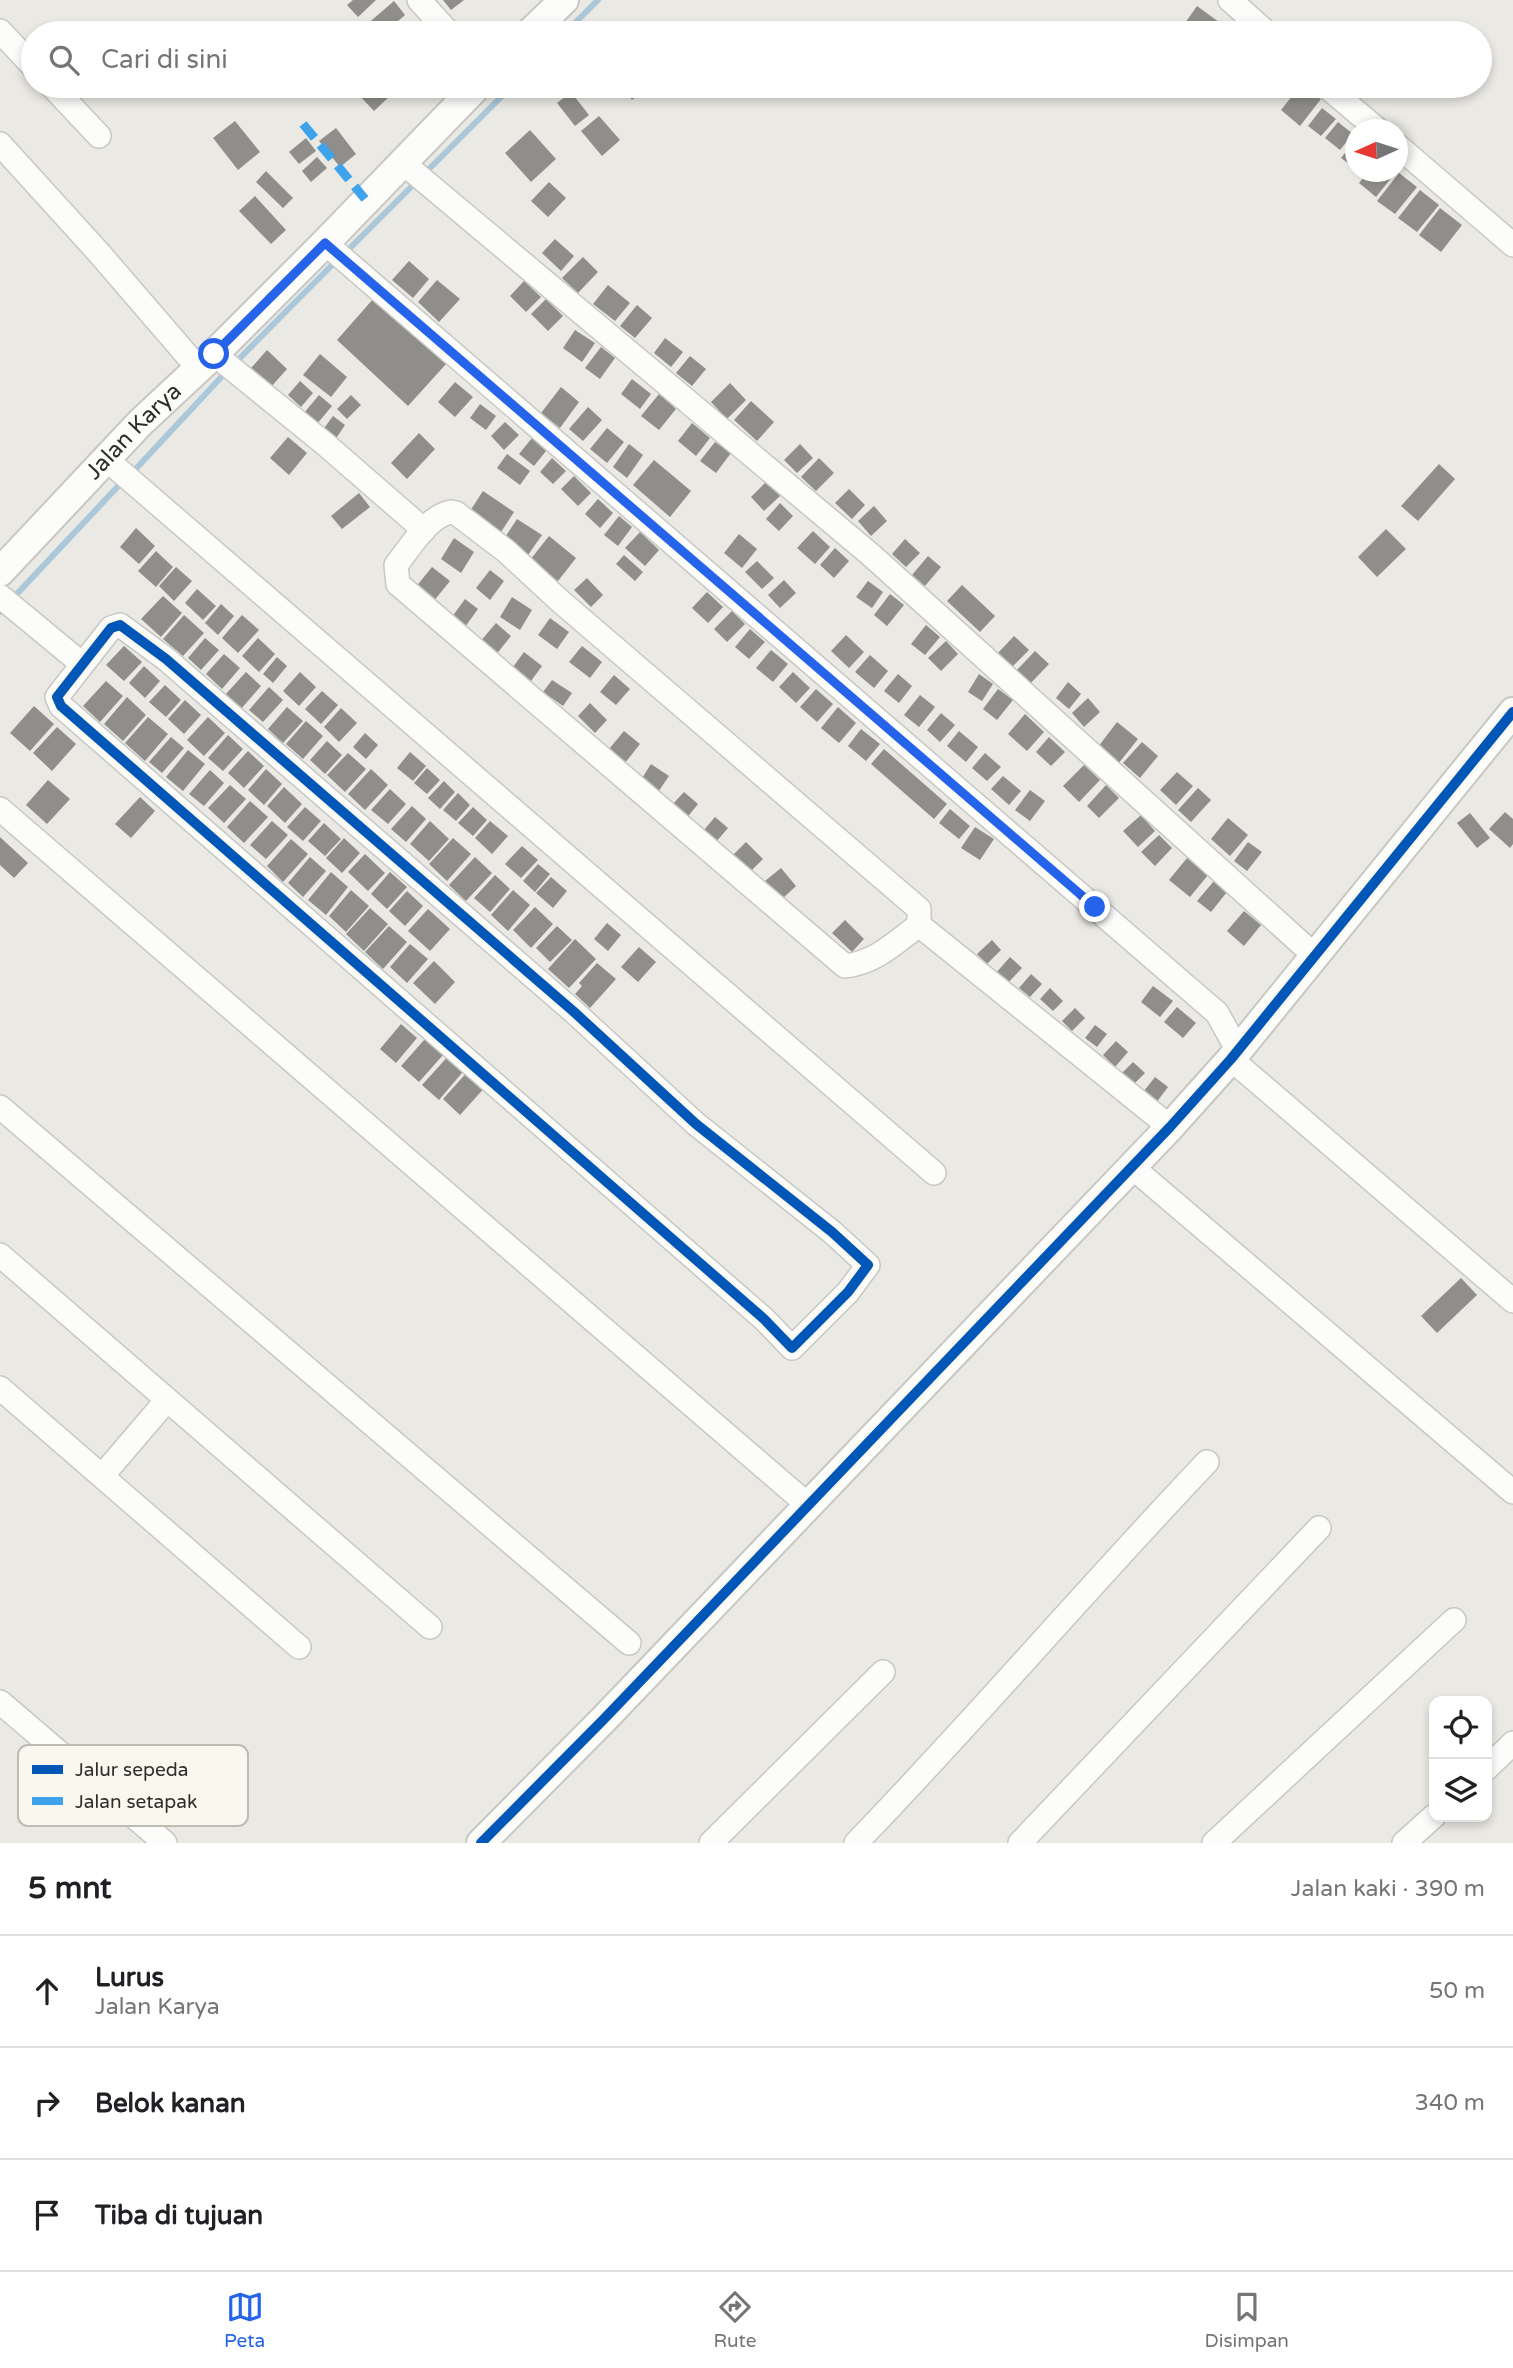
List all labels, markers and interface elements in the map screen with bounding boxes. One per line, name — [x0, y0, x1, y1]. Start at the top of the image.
search box — [21, 21, 1492, 98]
icon: search — [45, 41, 83, 79]
text: Cari di sini — [101, 44, 228, 75]
north arrow — [1345, 119, 1408, 182]
route start — [198, 338, 229, 369]
street label: Jalan Karya — [80, 377, 187, 486]
route end — [1079, 891, 1110, 922]
map controls — [1429, 1696, 1492, 1822]
button: locate — [1429, 1696, 1492, 1759]
legend — [18, 1745, 248, 1826]
text: Jalur sepeda — [75, 1759, 188, 1781]
button: layers — [1429, 1759, 1492, 1822]
text: Jalan setapak — [75, 1791, 197, 1813]
text: 5 mnt — [28, 1870, 112, 1907]
text: Jalan kaki · 390 m — [1291, 1875, 1485, 1903]
text: Lurus — [95, 1962, 164, 1993]
icon: ahead — [28, 1972, 66, 2010]
text: 50 m — [1429, 1977, 1485, 2005]
text: Jalan Karya — [95, 1993, 220, 2021]
icon: right — [28, 2084, 66, 2122]
text: Belok kanan — [95, 2088, 246, 2119]
text: 340 m — [1415, 2089, 1485, 2117]
icon: arrive — [28, 2196, 66, 2234]
text: Tiba di tujuan — [95, 2200, 263, 2231]
tab: Peta — [224, 2288, 265, 2352]
tab: Rute — [713, 2288, 756, 2352]
tab: Disimpan — [1205, 2288, 1289, 2352]

